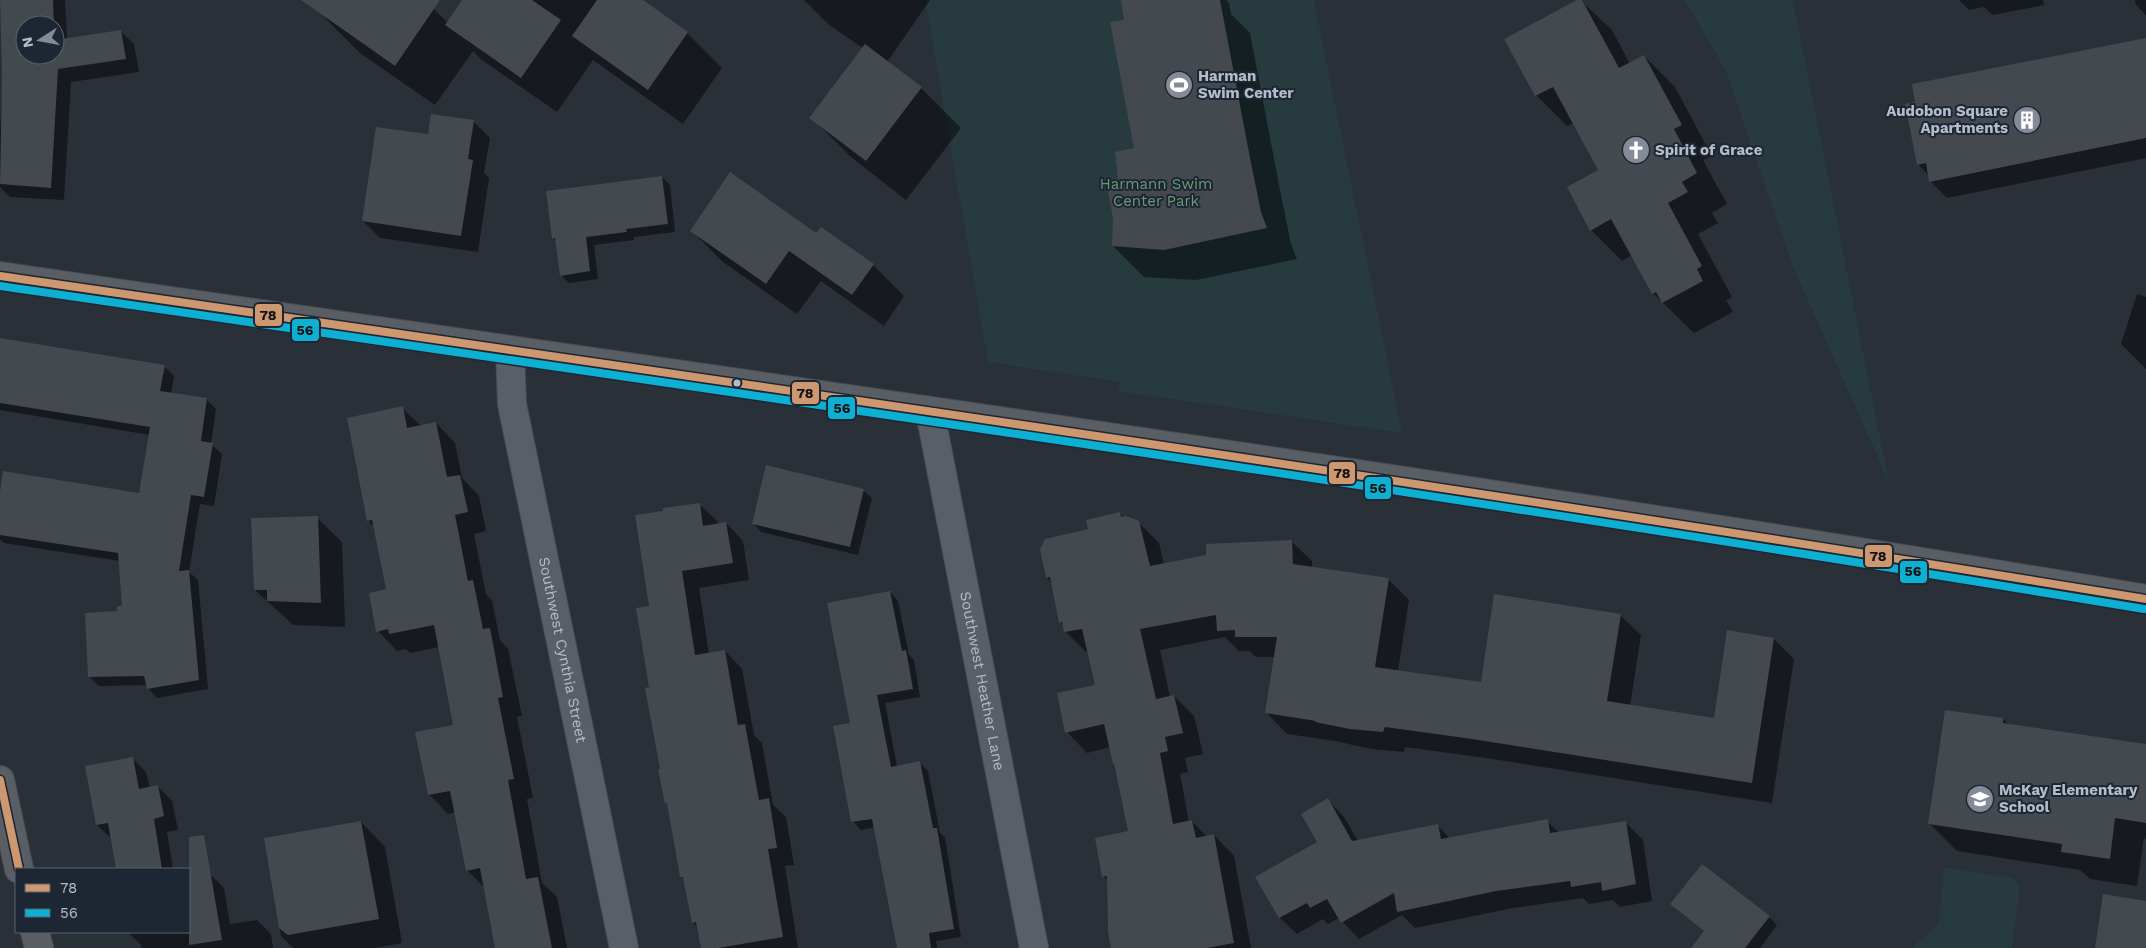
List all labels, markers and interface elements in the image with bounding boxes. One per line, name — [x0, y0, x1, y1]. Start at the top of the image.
north arrow — [15, 15, 65, 65]
text: N — [18, 36, 36, 49]
place label: Harman Swim Center — [1198, 67, 1294, 102]
sports icon: Harman Swim Center — [1164, 70, 1194, 100]
place label: Audobon Square Apartments — [1886, 102, 2008, 137]
building icon: Audobon Square Apartments — [2012, 105, 2042, 135]
church icon: Spirit of Grace — [1621, 135, 1651, 165]
place label: Spirit of Grace — [1655, 141, 1763, 159]
park label: Harmann Swim Center Park — [1100, 175, 1212, 210]
line badge: 78 — [254, 303, 283, 327]
text: 78 — [259, 307, 277, 323]
line badge: 56 — [291, 318, 320, 342]
text: 56 — [297, 322, 314, 338]
unlabelled marker — [732, 378, 742, 388]
line badge: 78 — [791, 381, 820, 405]
text: 78 — [796, 385, 814, 401]
line badge: 56 — [827, 396, 856, 420]
text: 56 — [834, 400, 851, 416]
line badge: 78 — [1328, 461, 1356, 485]
text: 78 — [1333, 465, 1351, 481]
line badge: 56 — [1364, 476, 1392, 500]
text: 56 — [1370, 480, 1387, 496]
line badge: 78 — [1864, 544, 1893, 568]
text: 78 — [1869, 548, 1887, 564]
street label: Southwest Cynthia Street — [535, 555, 591, 745]
line badge: 56 — [1899, 560, 1928, 584]
text: 56 — [1905, 563, 1922, 579]
street label: Southwest Heather Lane — [956, 590, 1008, 772]
place label: McKay Elementary School — [1999, 781, 2138, 816]
school or university icon: McKay Elementary School — [1965, 784, 1995, 814]
legend — [15, 868, 190, 933]
text: 78 — [60, 879, 77, 897]
text: 56 — [60, 904, 78, 922]

